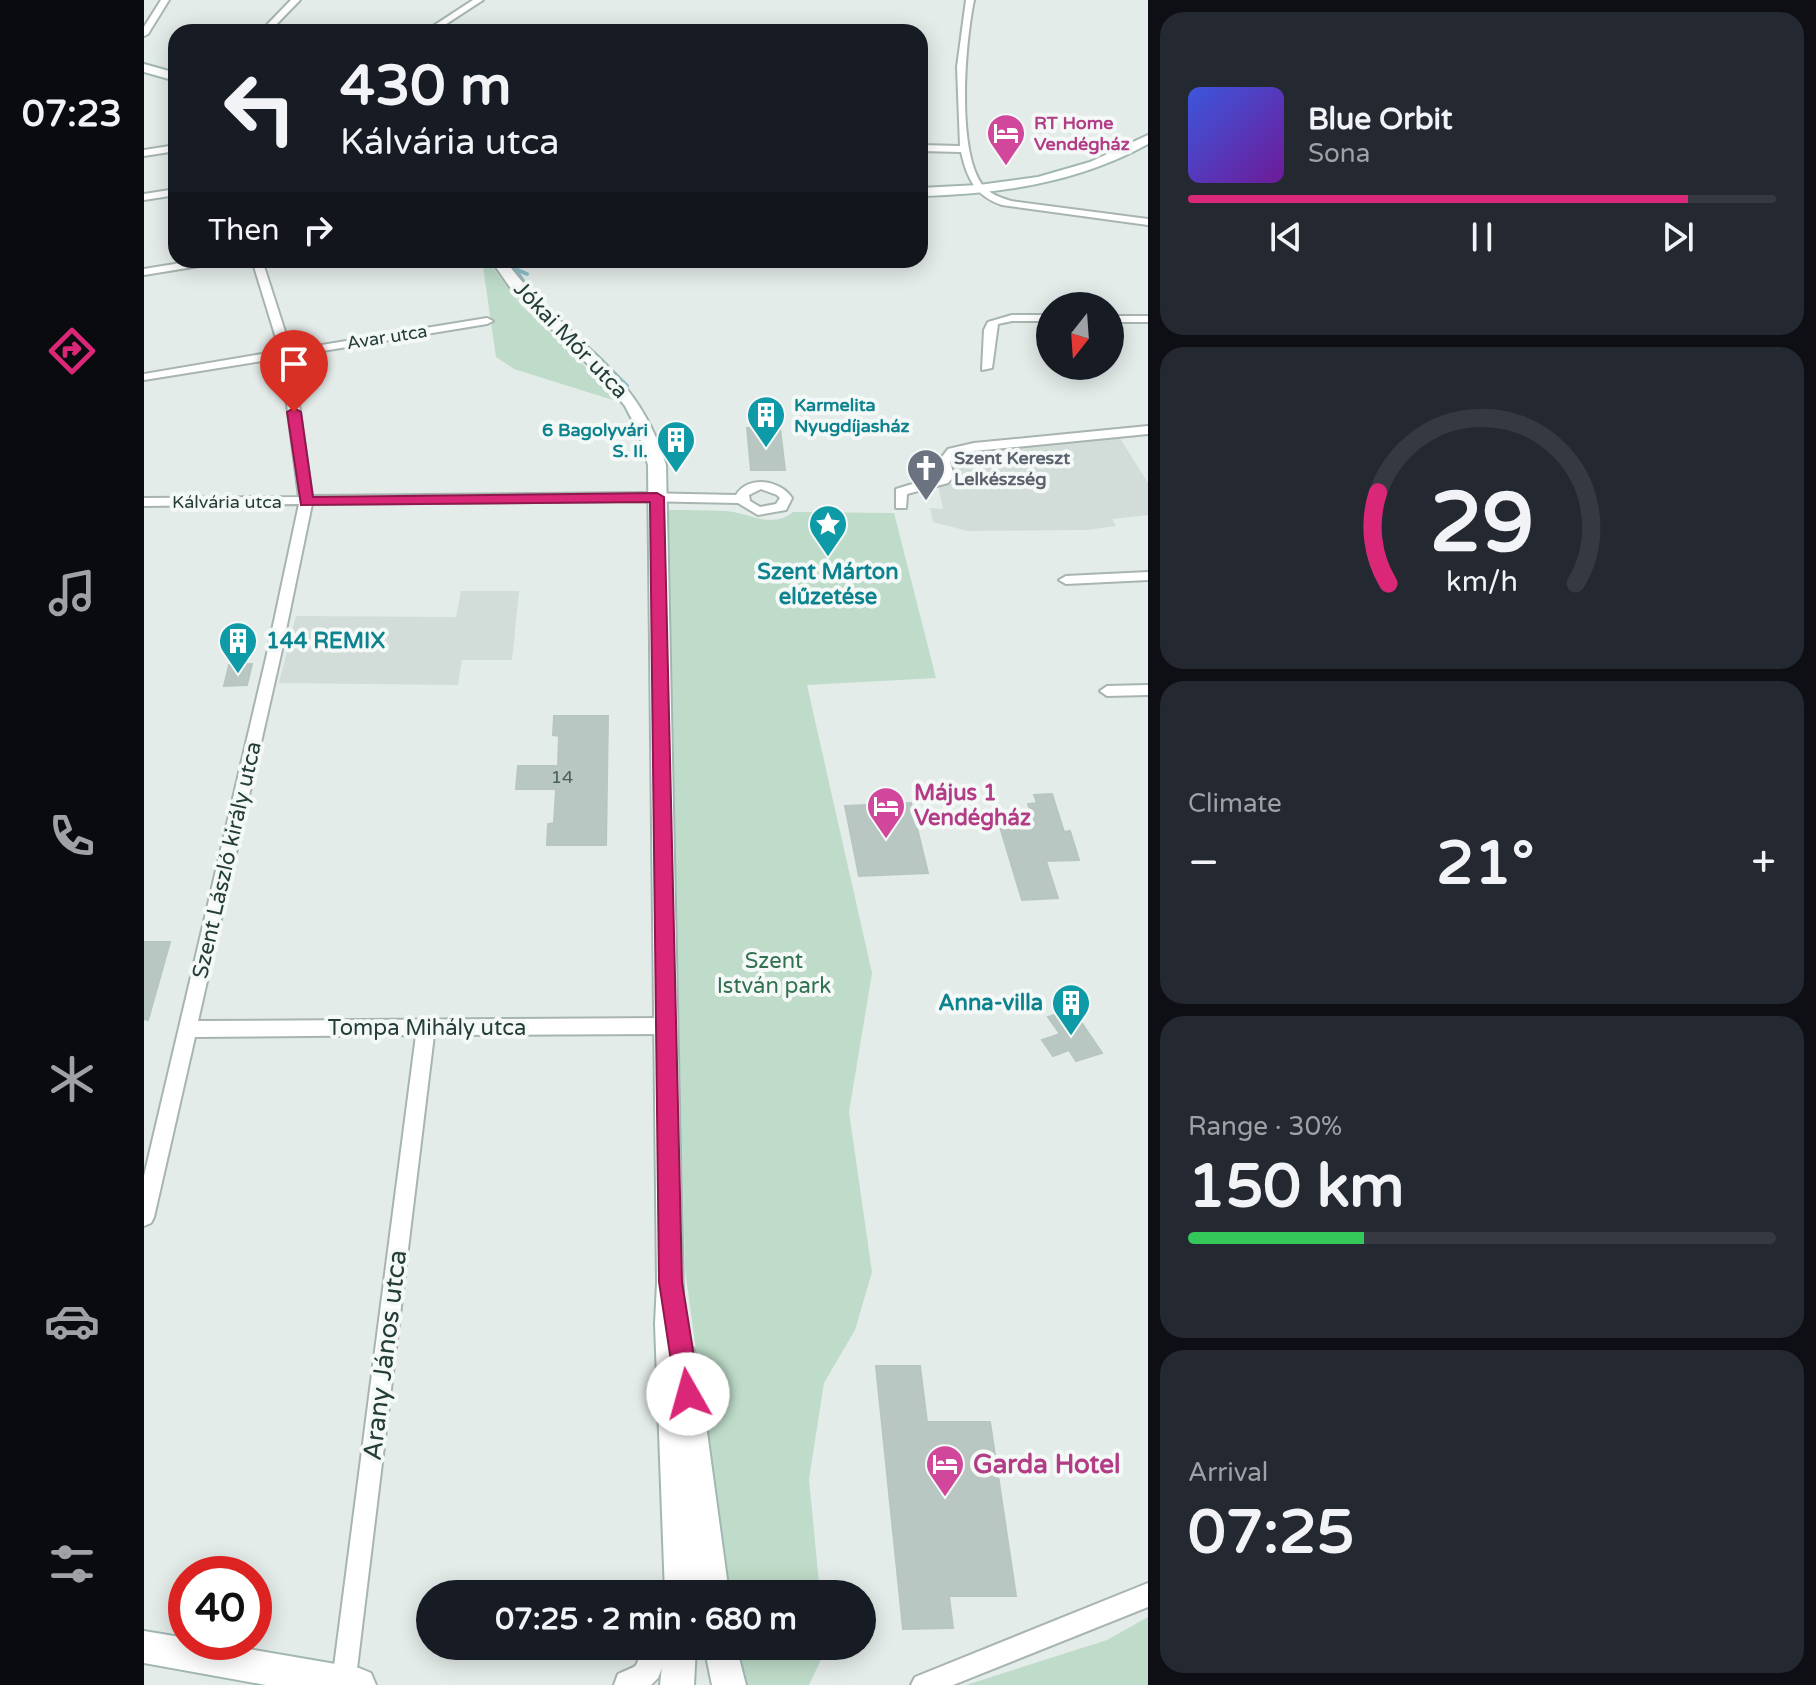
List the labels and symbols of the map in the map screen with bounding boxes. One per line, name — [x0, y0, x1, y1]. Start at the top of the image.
hotel icon: RT Home Vendégház — [985, 112, 1027, 167]
place label: RT Home Vendégház — [1034, 112, 1130, 155]
street label: Jókai Mór utca — [508, 276, 634, 404]
north arrow — [1036, 292, 1124, 380]
street label: Avar utca — [345, 320, 429, 354]
pin — [260, 330, 328, 412]
building icon: Karmelita Nyugdíjasház — [745, 394, 787, 449]
place label: Karmelita Nyugdíjasház — [794, 394, 910, 437]
place label: 6 Bagolyvári S. II. — [542, 419, 648, 462]
building icon: 6 Bagolyvári S. II. — [655, 419, 697, 474]
church icon: Szent Kereszt Lelkészség — [905, 447, 947, 502]
place label: Szent Kereszt Lelkészség — [954, 447, 1070, 490]
street label: Kálvária utca — [172, 491, 282, 513]
place icon: Szent Márton elűzetése — [807, 503, 849, 558]
place label: Szent Márton elűzetése — [757, 559, 899, 610]
building icon: 144 REMIX — [217, 620, 259, 675]
place label: 144 REMIX — [266, 628, 385, 654]
street label: Szent László király utca — [187, 739, 267, 981]
house number: 14 — [551, 766, 573, 788]
place label: Május 1 Vendégház — [914, 780, 1031, 831]
hotel icon: Május 1 Vendégház — [865, 785, 907, 840]
park label: Szent István park — [717, 948, 831, 999]
building icon: Anna-villa — [1050, 982, 1092, 1037]
place label: Anna-villa — [938, 990, 1043, 1016]
street label: Tompa Mihály utca — [328, 1015, 526, 1041]
street label: Arany János utca — [357, 1248, 413, 1462]
position arrow — [646, 1352, 730, 1436]
hotel icon: Garda Hotel — [924, 1443, 966, 1498]
place label: Garda Hotel — [973, 1449, 1121, 1480]
speed limit sign: 40 — [168, 1556, 272, 1660]

